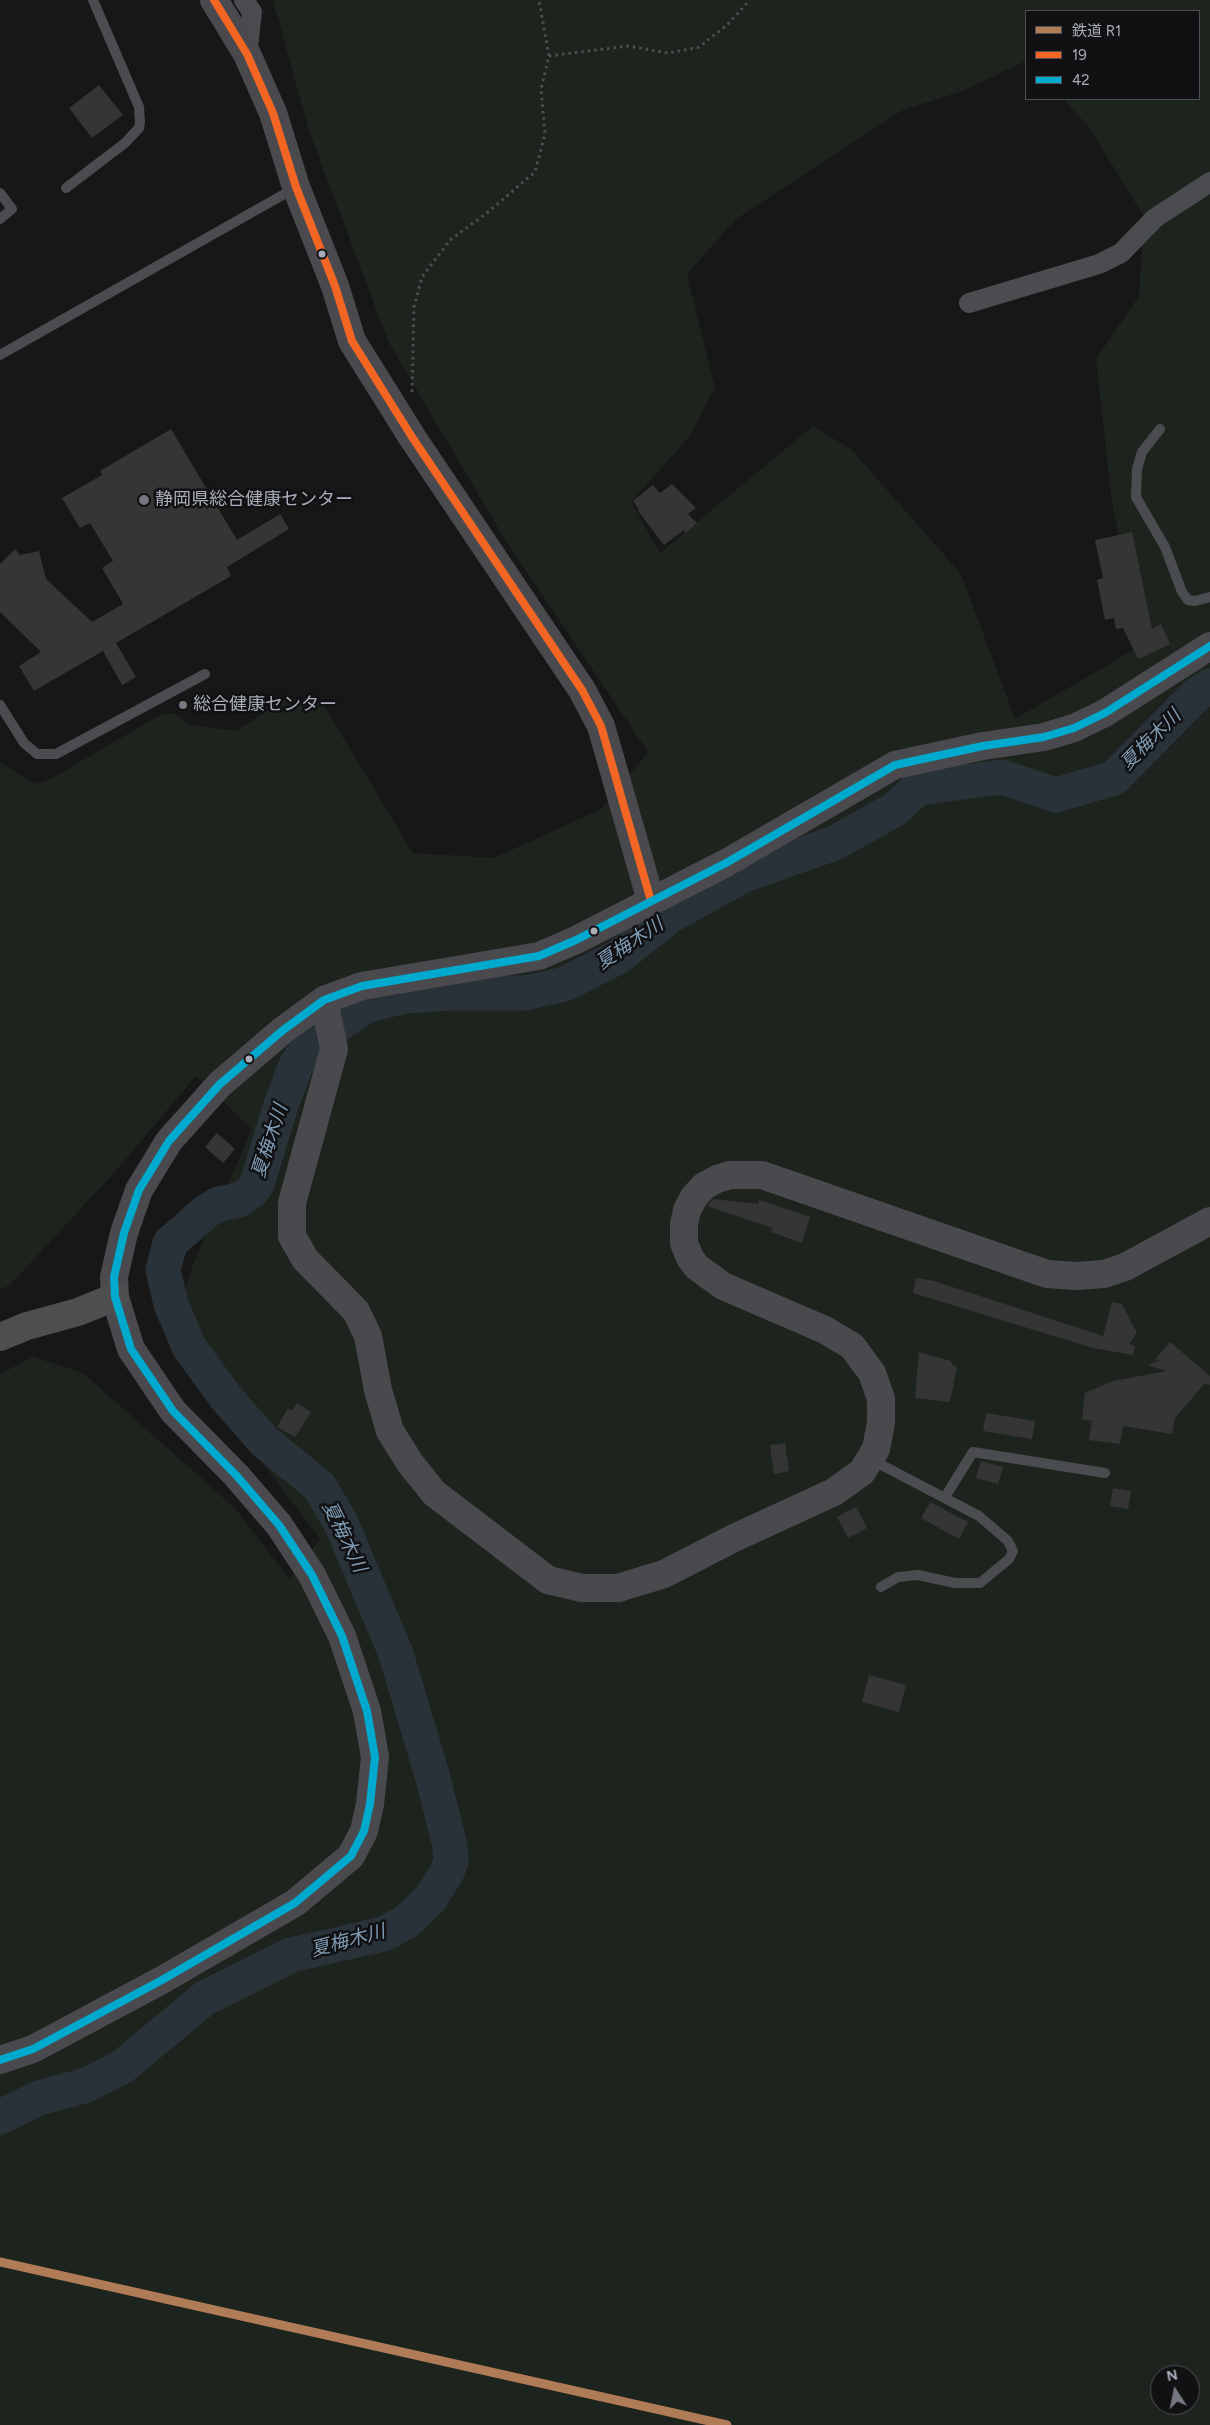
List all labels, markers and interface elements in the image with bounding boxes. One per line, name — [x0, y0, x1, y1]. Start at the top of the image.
legend — [1025, 10, 1200, 100]
text: 鉄道 R1 — [1072, 22, 1121, 40]
text: 19 — [1072, 46, 1087, 64]
text: 42 — [1072, 71, 1090, 89]
unlabelled marker — [317, 249, 327, 259]
place label: 静岡県総合健康センター — [155, 489, 353, 511]
marker: 静岡県総合健康センター — [137, 493, 151, 507]
place label: 総合健康センター — [193, 694, 337, 716]
marker: 総合健康センター — [177, 699, 189, 711]
water label: 夏梅木川 — [1116, 705, 1186, 775]
water label: 夏梅木川 — [592, 913, 668, 975]
unlabelled marker — [589, 926, 599, 936]
unlabelled marker — [244, 1054, 254, 1064]
water label: 夏梅木川 — [247, 1101, 293, 1181]
water label: 夏梅木川 — [317, 1498, 371, 1576]
water label: 夏梅木川 — [308, 1920, 388, 1962]
north arrow — [1150, 2365, 1200, 2415]
text: N — [1165, 2366, 1179, 2385]

